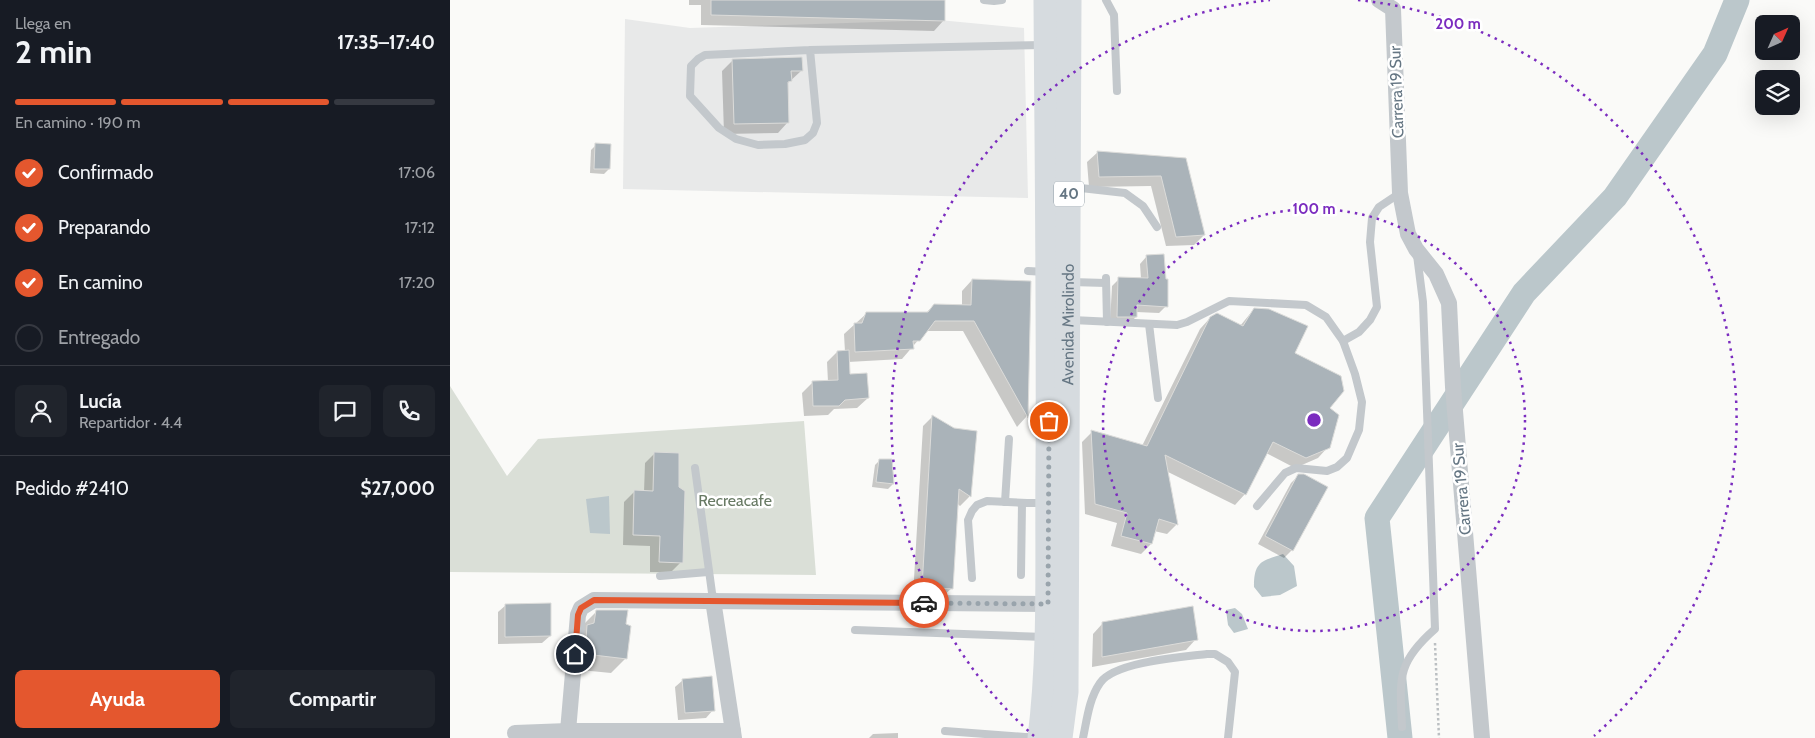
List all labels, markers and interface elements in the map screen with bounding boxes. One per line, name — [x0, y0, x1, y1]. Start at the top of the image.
text: Llega en — [15, 14, 71, 33]
text: 200 m — [1435, 15, 1481, 33]
north arrow — [1755, 15, 1800, 60]
map controls — [1755, 15, 1800, 115]
text: 17:35–17:40 — [337, 31, 435, 54]
text: 2 min — [15, 32, 92, 71]
street label: Carrera 19 Sur — [1385, 45, 1408, 139]
button: layers — [1755, 70, 1800, 115]
text: En camino · 190 m — [15, 113, 141, 132]
icon: check — [15, 159, 43, 187]
text: Confirmado — [58, 161, 154, 184]
text: 17:06 — [398, 163, 435, 182]
road number: 40 — [1054, 182, 1084, 206]
text: 100 m — [1292, 200, 1336, 218]
icon: check — [15, 214, 43, 242]
text: Preparando — [58, 216, 151, 239]
text: 17:12 — [405, 218, 435, 237]
street label: Avenida Mirolindo — [1058, 263, 1078, 385]
icon: check — [15, 269, 43, 297]
text: En camino — [58, 271, 143, 294]
text: 17:20 — [399, 273, 435, 292]
text: Entregado — [58, 326, 140, 349]
button: person — [15, 385, 67, 437]
button: chat — [319, 385, 371, 437]
button: phone — [383, 385, 435, 437]
text: Lucía — [79, 390, 122, 413]
pin — [1028, 400, 1070, 442]
icon: bag — [1035, 407, 1063, 435]
centre of rings — [1305, 411, 1323, 429]
text: Repartidor · 4.4 — [79, 413, 182, 432]
street label: Carrera 19 Sur — [1448, 441, 1475, 536]
text: Pedido #2410 — [15, 477, 129, 500]
text: $27,000 — [360, 477, 435, 500]
park label: Recreacafe — [698, 491, 772, 510]
courier — [899, 578, 949, 628]
icon: car — [910, 589, 938, 617]
pin — [554, 633, 596, 675]
icon: home — [561, 640, 589, 668]
button: Ayuda — [15, 670, 220, 728]
button: Compartir — [230, 670, 435, 728]

